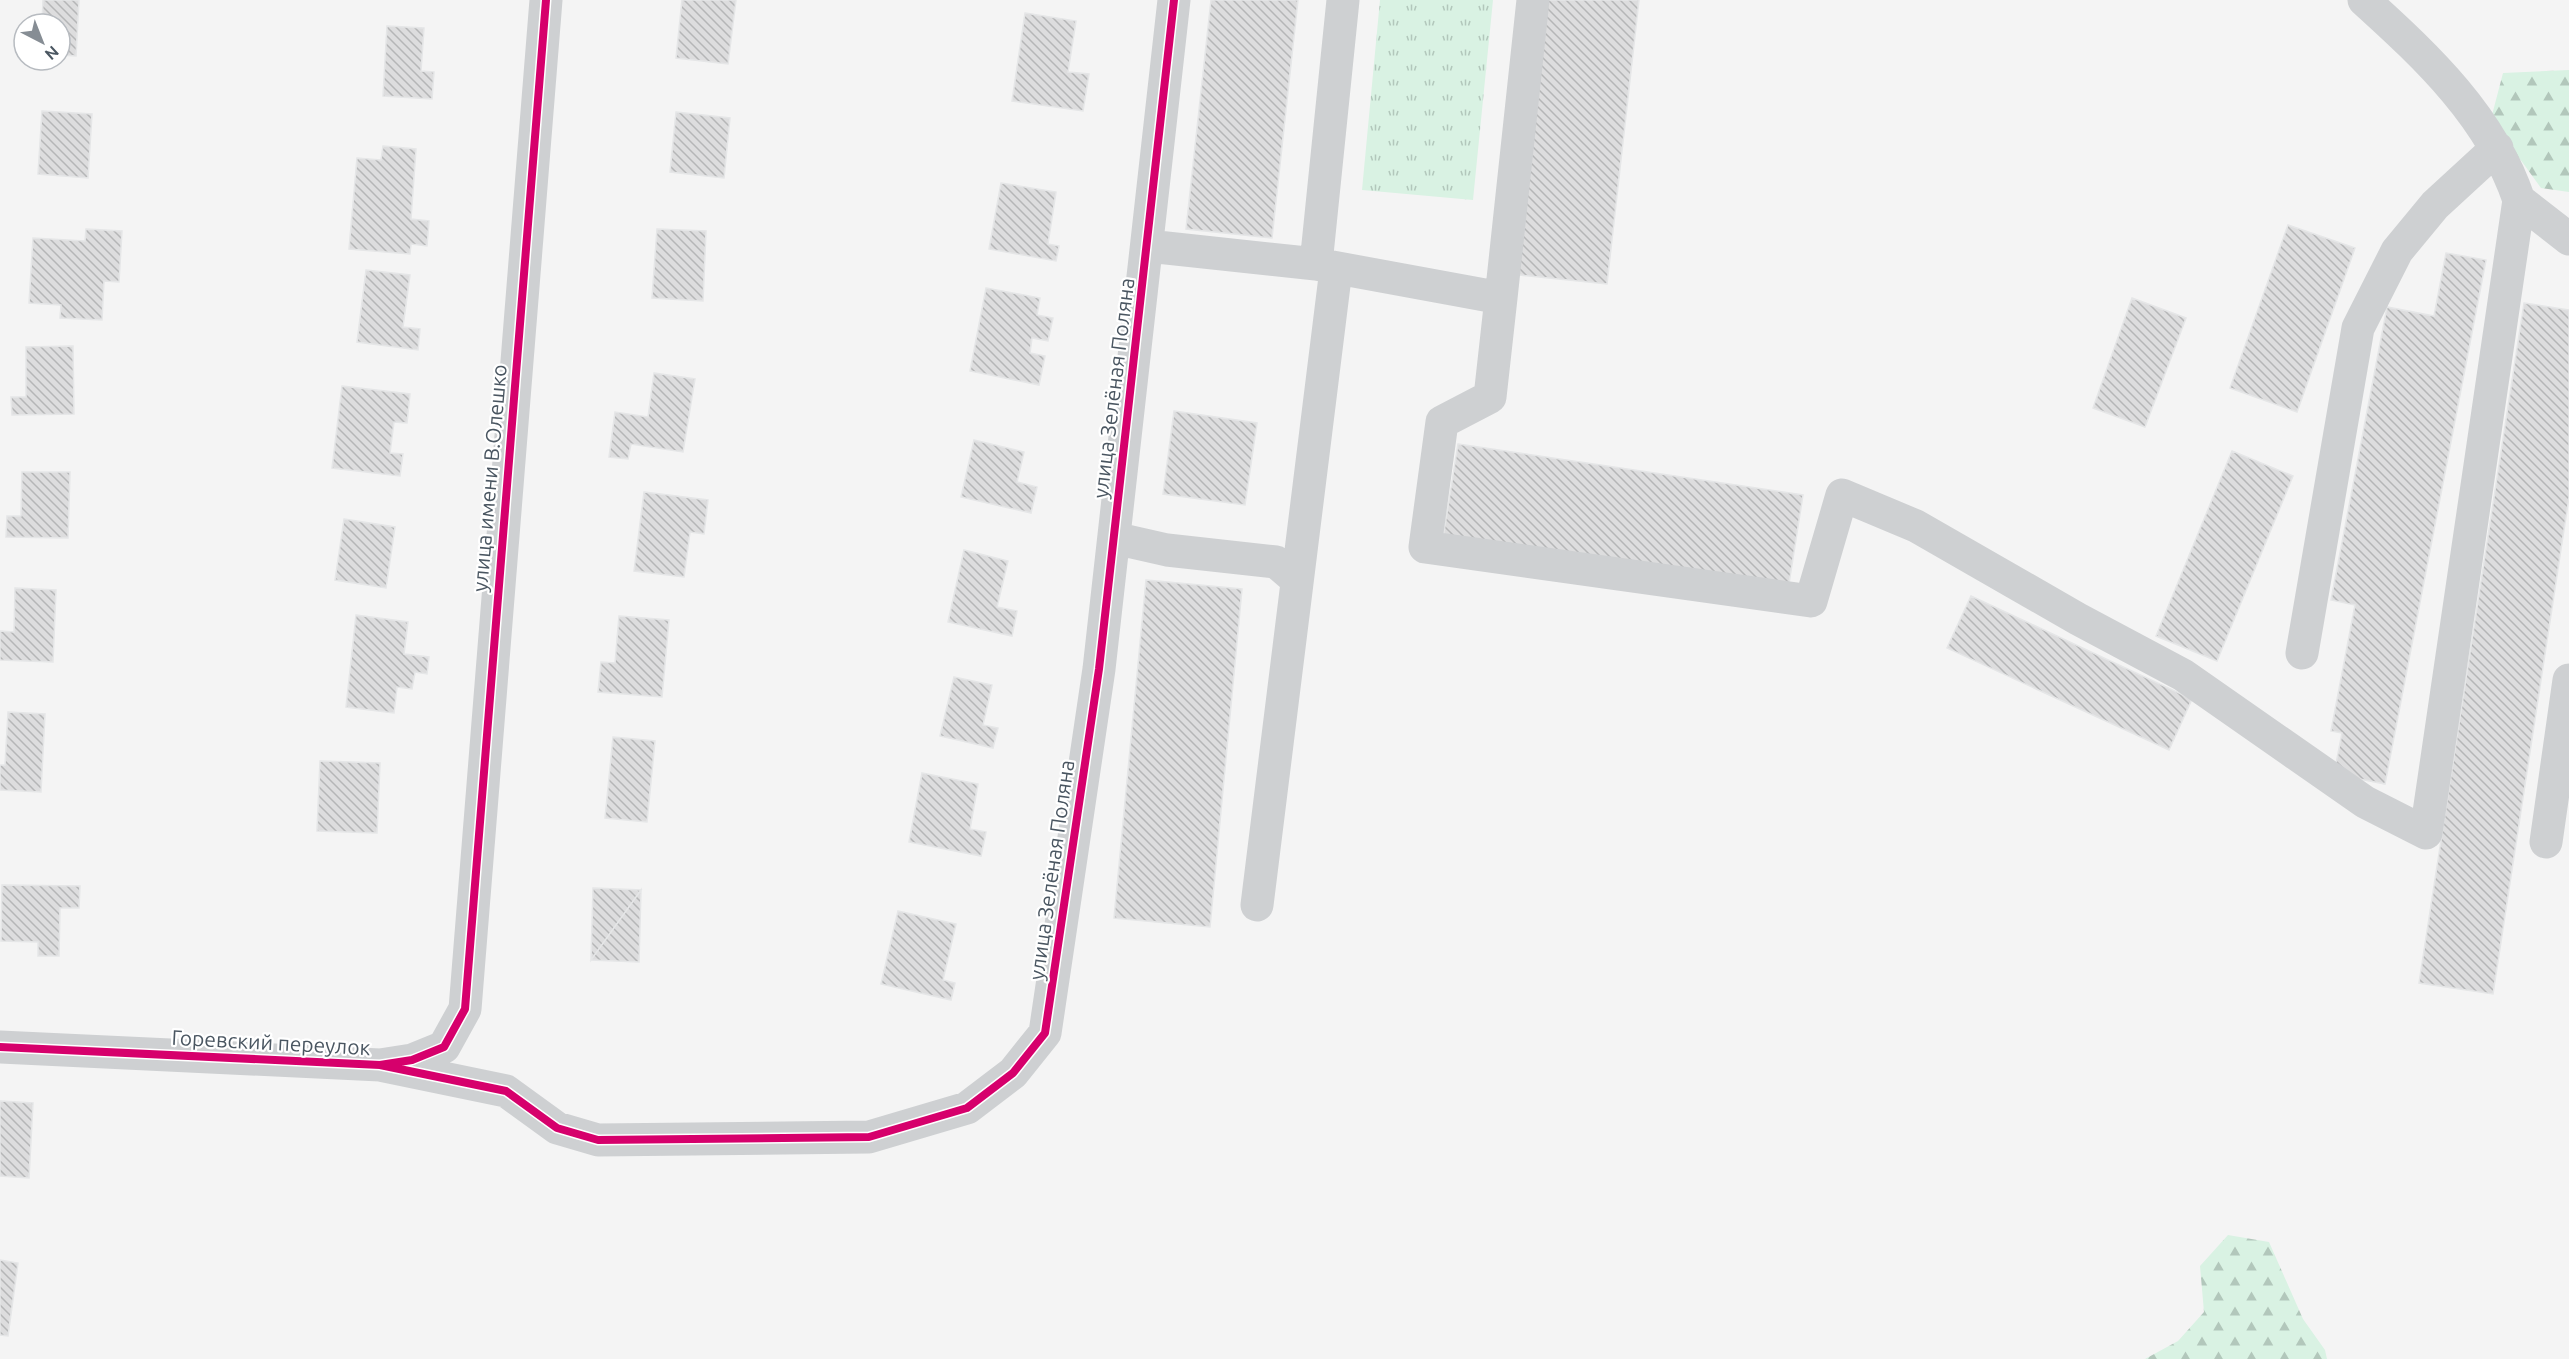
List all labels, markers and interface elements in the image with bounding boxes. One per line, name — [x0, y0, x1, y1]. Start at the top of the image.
north arrow — [12, 12, 72, 72]
text: N — [42, 42, 62, 64]
street label: улица Зелёная Поляна — [1088, 276, 1138, 500]
street label: улица имени В.Олешко — [467, 363, 511, 593]
street label: улица Зелёная Поляна — [1024, 758, 1078, 982]
street label: Горевский переулок — [171, 1025, 371, 1059]

